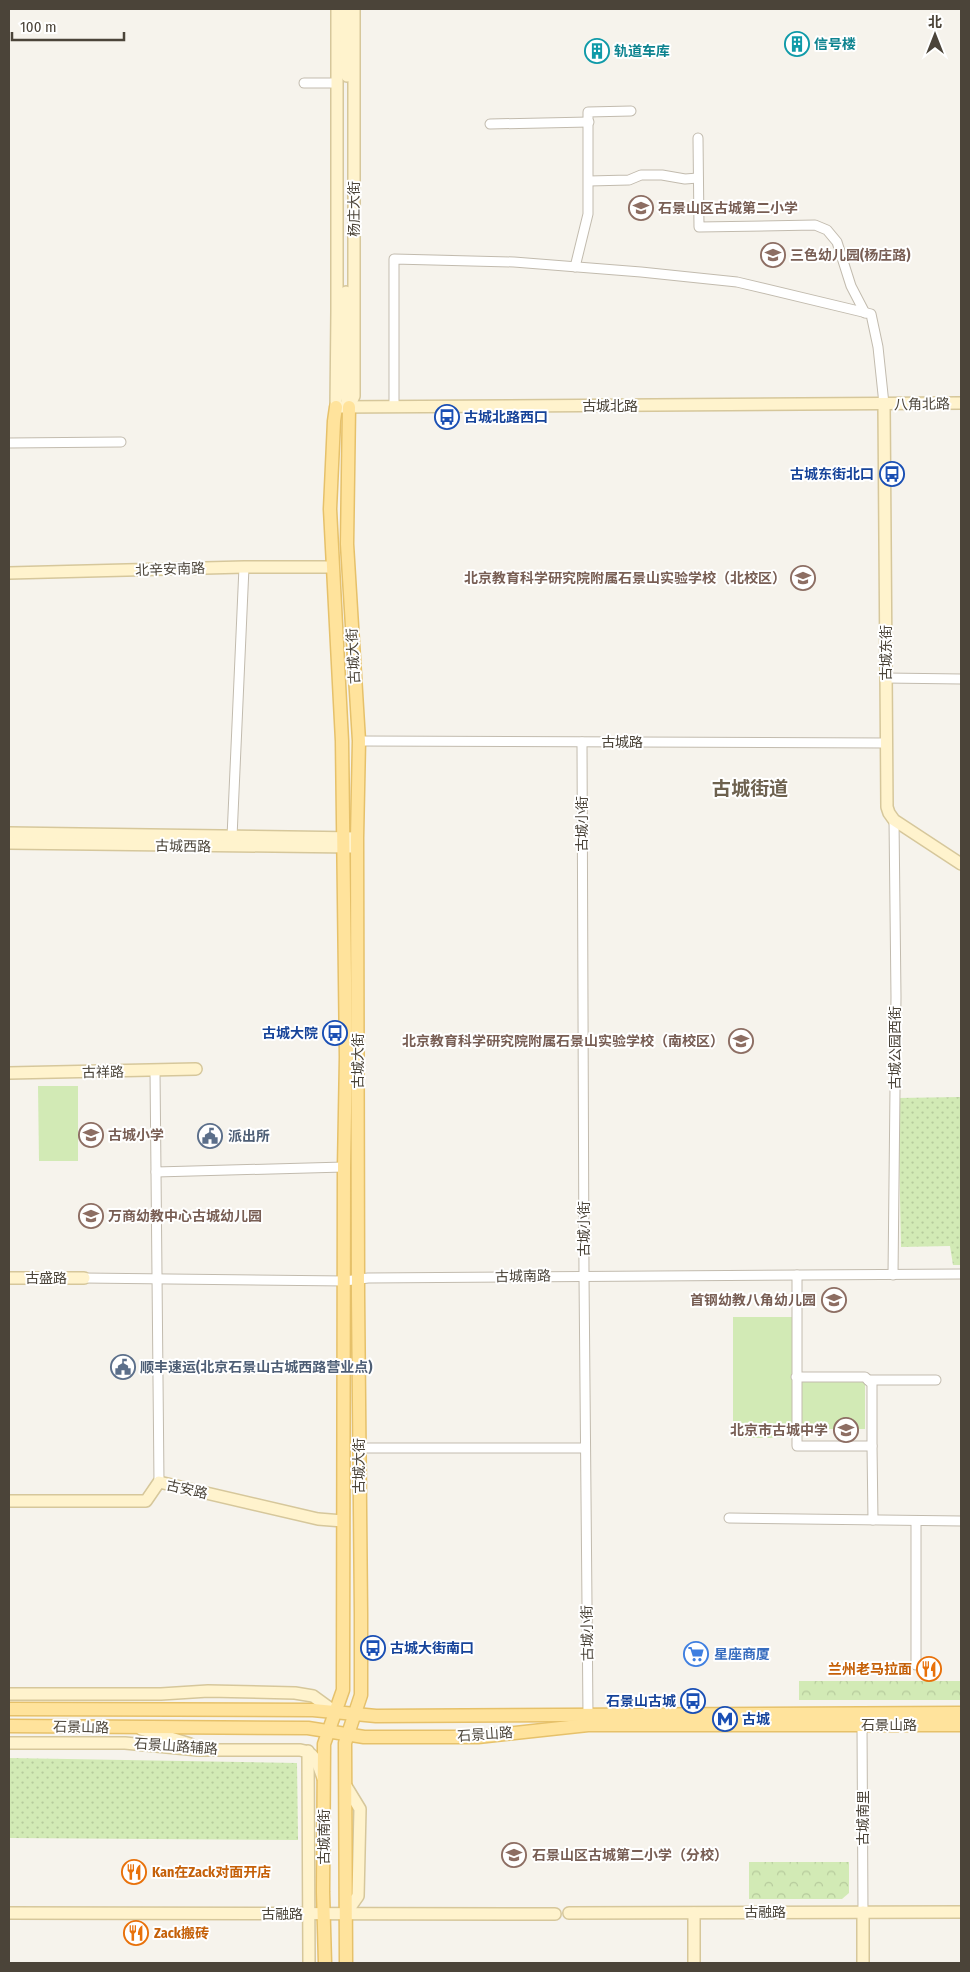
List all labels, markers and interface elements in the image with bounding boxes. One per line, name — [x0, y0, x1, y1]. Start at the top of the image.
scale bar — [12, 10, 125, 42]
north arrow — [910, 10, 960, 60]
text: 北 — [928, 14, 942, 31]
text: 100 m — [20, 18, 57, 36]
building icon: 信号楼 — [784, 31, 810, 57]
place label: 信号楼 — [814, 36, 856, 53]
building icon: 轨道车库 — [584, 38, 610, 64]
place label: 轨道车库 — [614, 43, 670, 60]
street label: 杨庄大街 — [346, 181, 363, 237]
school or university icon: 石景山区古城第二小学 — [628, 195, 654, 221]
place label: 石景山区古城第二小学 — [658, 200, 798, 217]
school or university icon: 三色幼儿园(杨庄路) — [760, 242, 786, 268]
place label: 三色幼儿园(杨庄路) — [790, 247, 910, 264]
street label: 八角北路 — [894, 396, 950, 413]
street label: 古城北路 — [582, 398, 638, 415]
bus stop icon: 古城北路西口 — [434, 404, 460, 430]
place label: 古城北路西口 — [464, 409, 548, 426]
bus stop icon: 古城东街北口 — [879, 461, 905, 487]
place label: 古城东街北口 — [790, 466, 874, 483]
street label: 北辛安南路 — [135, 560, 205, 579]
school or university icon: 北京教育科学研究院附属石景山实验学校（北校区） — [790, 565, 816, 591]
place label: 北京教育科学研究院附属石景山实验学校（北校区） — [464, 570, 786, 587]
street label: 古城东街 — [878, 625, 895, 681]
street label: 古城大街 — [344, 628, 363, 684]
street label: 古城路 — [601, 734, 643, 751]
district label: 古城街道 — [712, 777, 788, 800]
street label: 古城小街 — [574, 796, 591, 852]
street label: 古城西路 — [155, 838, 211, 855]
street label: 古城公园西街 — [887, 1006, 904, 1090]
bus stop icon: 古城大院 — [322, 1020, 348, 1046]
place label: 古城大院 — [262, 1025, 318, 1042]
school or university icon: 北京教育科学研究院附属石景山实验学校（南校区） — [728, 1028, 754, 1054]
street label: 古城大街 — [350, 1033, 367, 1089]
place label: 北京教育科学研究院附属石景山实验学校（南校区） — [402, 1033, 724, 1050]
street label: 古祥路 — [82, 1064, 124, 1081]
school or university icon: 古城小学 — [78, 1122, 104, 1148]
public building icon: 派出所 — [197, 1123, 223, 1149]
place label: 古城小学 — [108, 1127, 164, 1144]
place label: 派出所 — [228, 1128, 270, 1145]
street label: 古城小街 — [576, 1201, 593, 1257]
school or university icon: 万商幼教中心古城幼儿园 — [78, 1203, 104, 1229]
place label: 万商幼教中心古城幼儿园 — [108, 1208, 262, 1225]
street label: 古城南路 — [495, 1268, 551, 1285]
street label: 古盛路 — [25, 1270, 67, 1287]
school or university icon: 首钢幼教八角幼儿园 — [821, 1287, 847, 1313]
place label: 首钢幼教八角幼儿园 — [690, 1292, 816, 1309]
public building icon: 顺丰速运(北京石景山古城西路营业点) — [110, 1354, 136, 1380]
place label: 顺丰速运(北京石景山古城西路营业点) — [140, 1359, 372, 1376]
school or university icon: 北京市古城中学 — [833, 1417, 859, 1443]
place label: 北京市古城中学 — [730, 1422, 828, 1439]
street label: 古城大街 — [351, 1438, 368, 1494]
street label: 古安路 — [165, 1476, 209, 1502]
street label: 古城小街 — [579, 1605, 596, 1661]
bus stop icon: 古城大街南口 — [360, 1635, 386, 1661]
place label: 古城大街南口 — [390, 1640, 474, 1657]
supermarket icon: 星座商厦 — [683, 1641, 709, 1667]
place label: 星座商厦 — [714, 1646, 770, 1663]
restaurant icon: 兰州老马拉面 — [916, 1656, 942, 1682]
place label: 兰州老马拉面 — [828, 1661, 912, 1678]
bus stop icon: 石景山古城 — [680, 1688, 706, 1714]
place label: 石景山古城 — [606, 1693, 676, 1710]
metro station icon: 古城 — [712, 1706, 738, 1732]
place label: 古城 — [742, 1711, 770, 1728]
street label: 石景山路 — [861, 1717, 917, 1734]
street label: 石景山路 — [53, 1719, 109, 1736]
street label: 石景山路 — [457, 1724, 514, 1745]
street label: 石景山路辅路 — [133, 1735, 218, 1758]
street label: 古城南里 — [855, 1790, 872, 1846]
street label: 古城南街 — [316, 1809, 333, 1865]
school or university icon: 石景山区古城第二小学（分校） — [501, 1842, 527, 1868]
place label: 石景山区古城第二小学（分校） — [532, 1847, 728, 1864]
restaurant icon: Kan在Zack对面开店 — [121, 1859, 147, 1885]
place label: Kan在Zack对面开店 — [152, 1864, 271, 1881]
street label: 古融路 — [744, 1904, 786, 1921]
street label: 古融路 — [261, 1906, 303, 1923]
restaurant icon: Zack搬砖 — [123, 1920, 149, 1946]
place label: Zack搬砖 — [154, 1925, 209, 1942]

